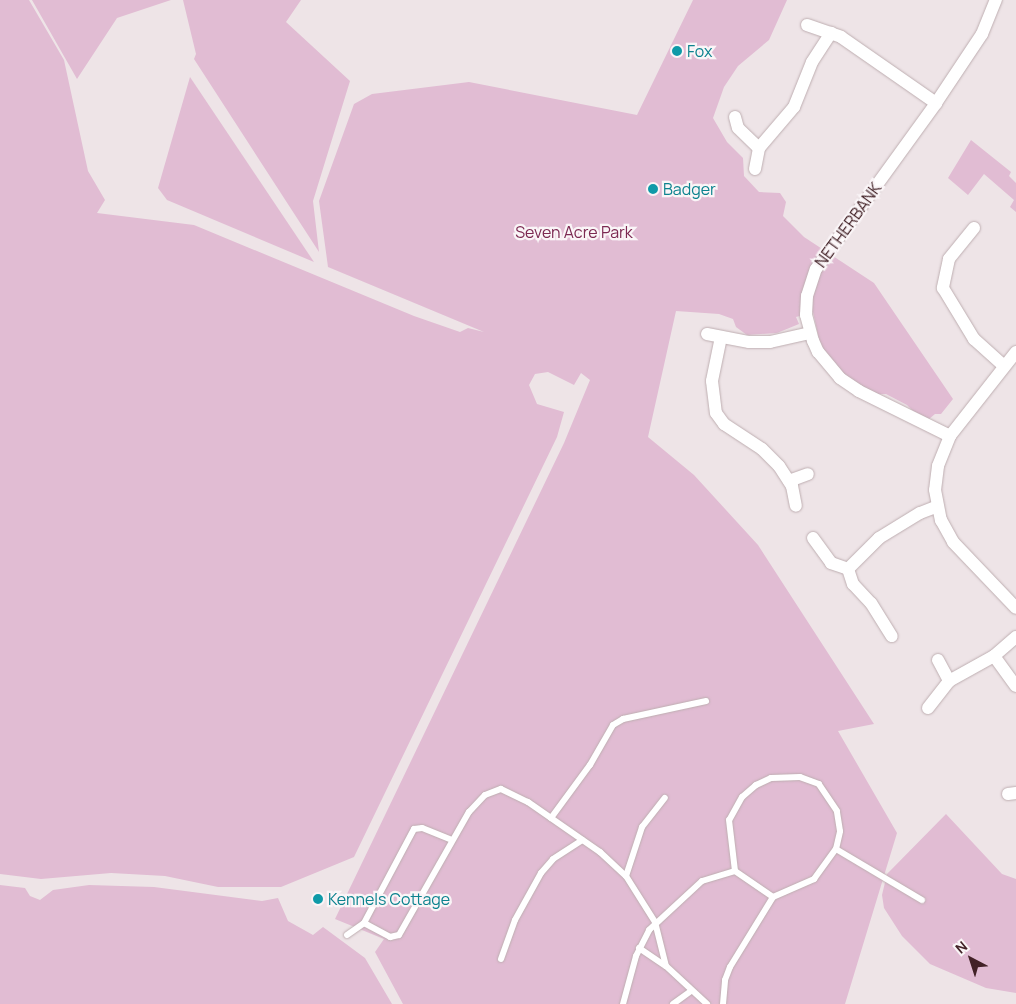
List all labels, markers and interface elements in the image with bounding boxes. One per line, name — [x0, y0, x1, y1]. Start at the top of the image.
place label: Fox — [687, 41, 713, 61]
marker: Fox — [671, 45, 683, 57]
place label: Badger — [663, 179, 716, 199]
street label: NETHERBANK — [811, 179, 885, 271]
marker: Badger — [647, 183, 659, 195]
park label: Seven Acre Park — [515, 222, 633, 242]
place label: Kennels Cottage — [328, 889, 450, 909]
marker: Kennels Cottage — [312, 893, 324, 905]
north arrow — [946, 934, 996, 984]
text: N — [951, 937, 971, 958]

